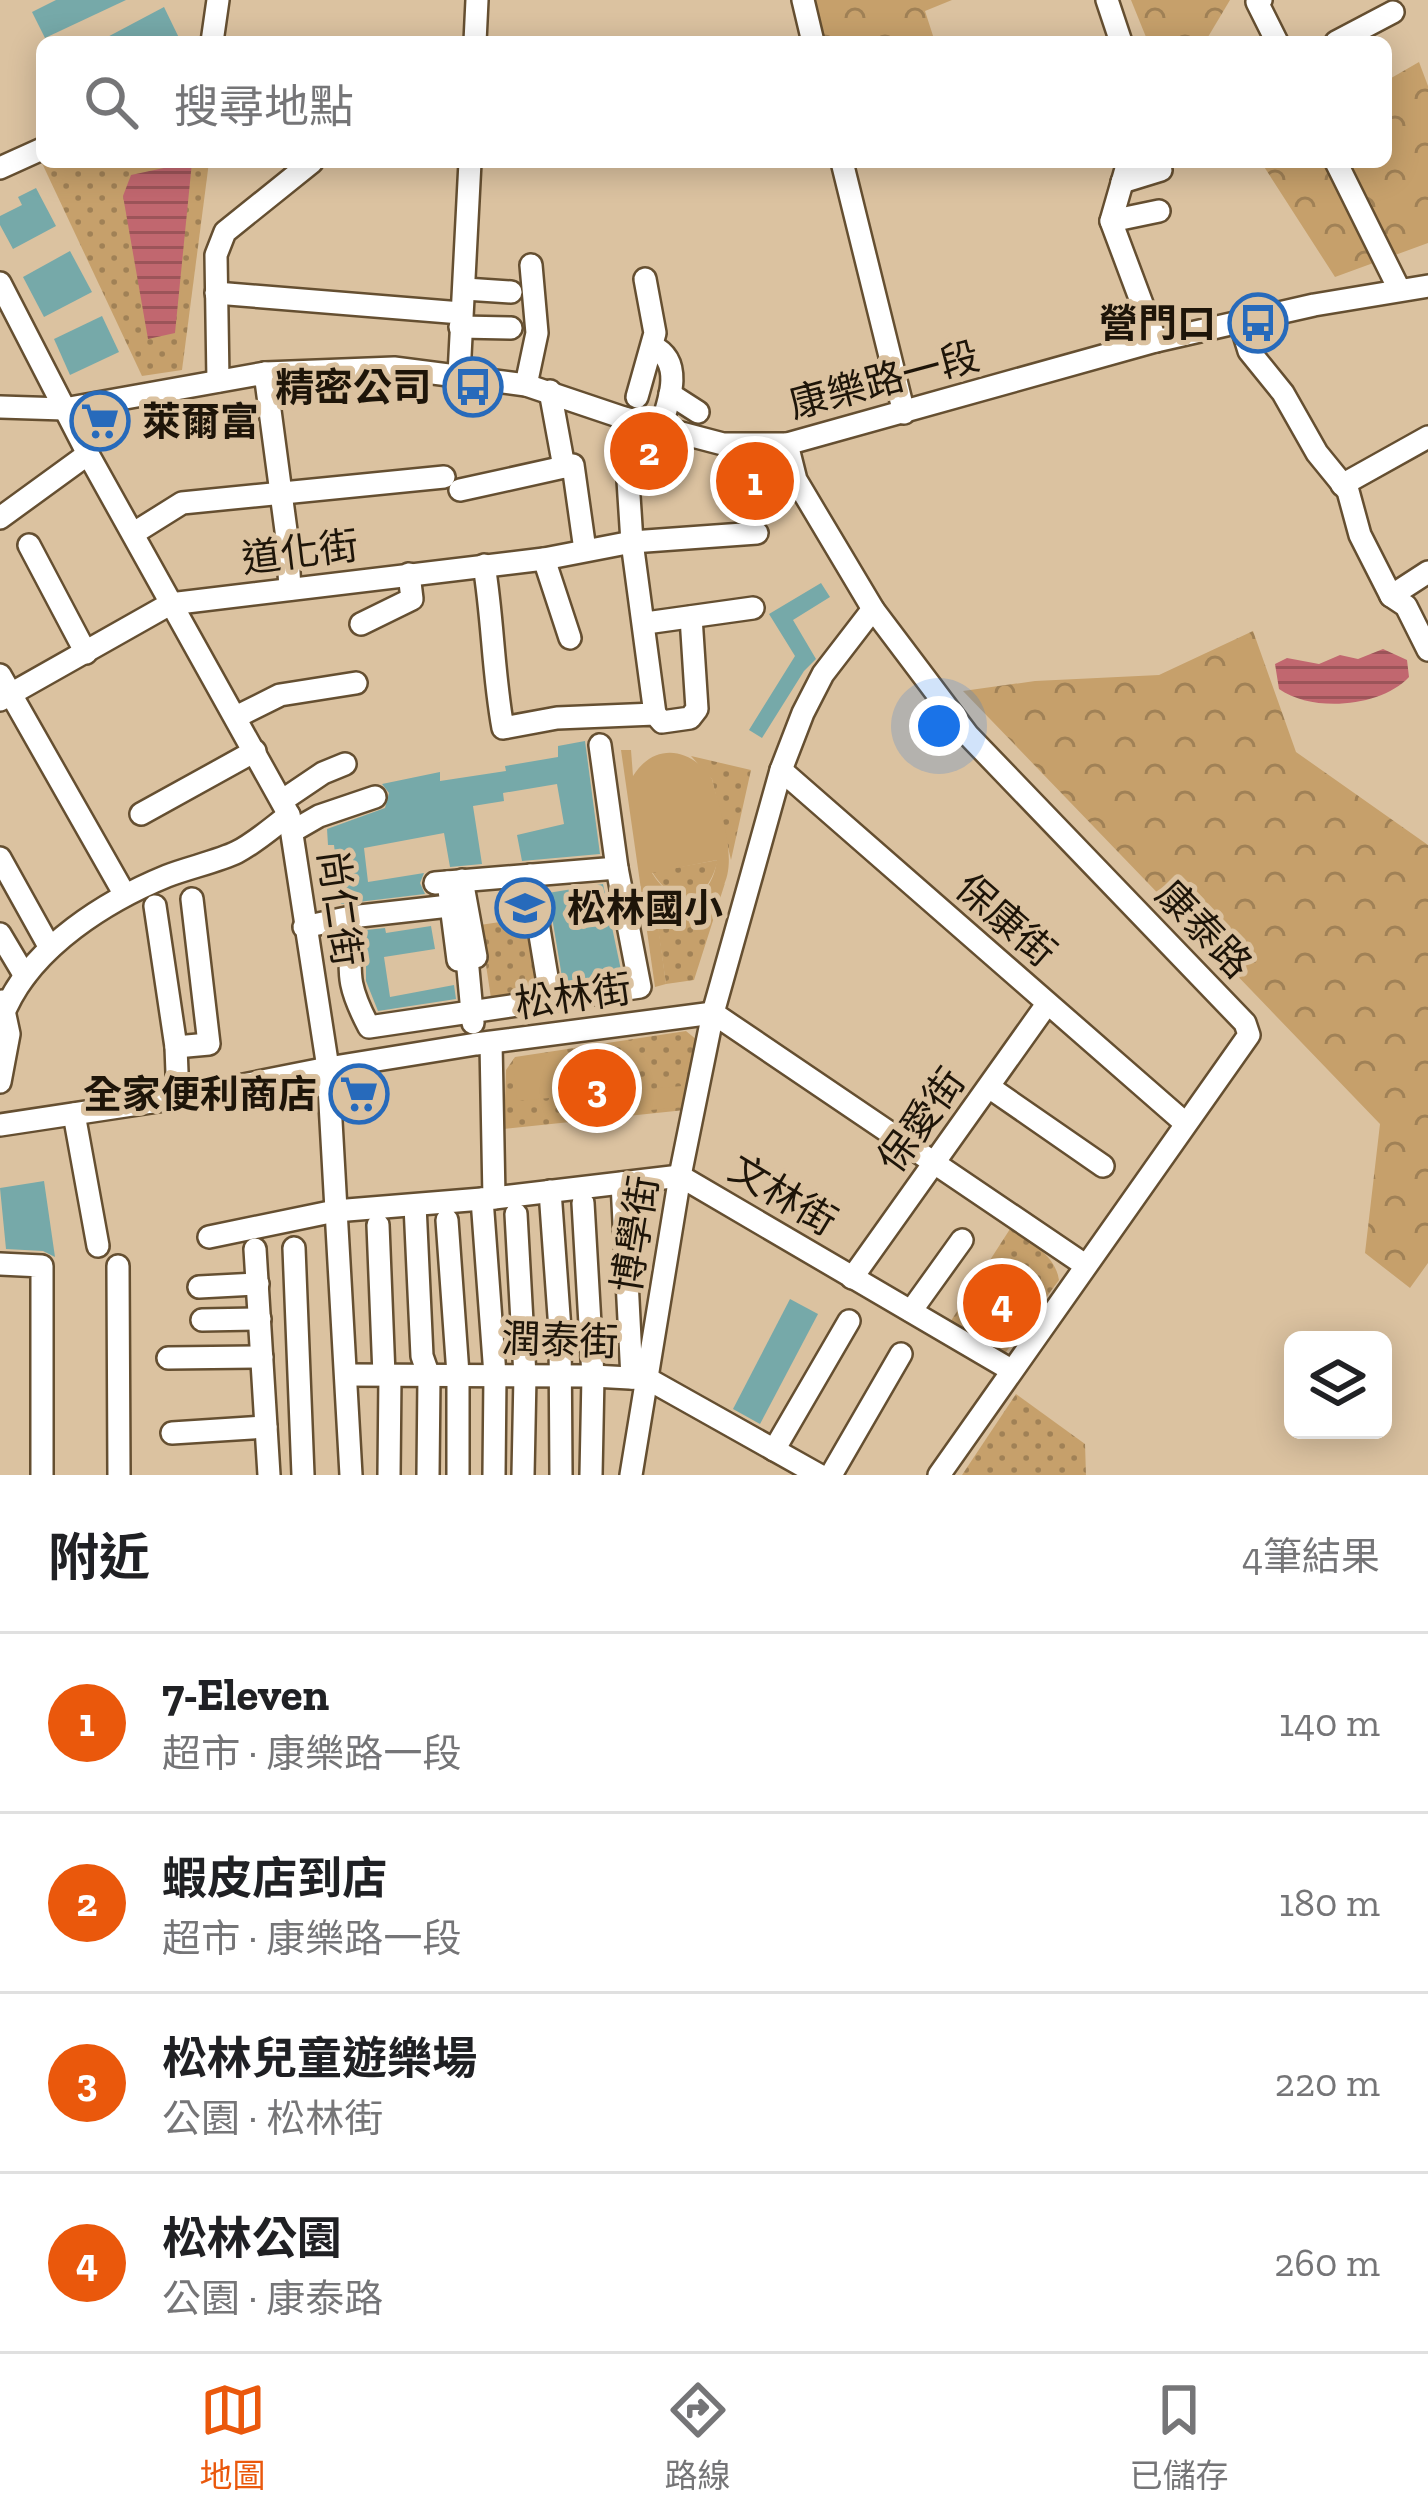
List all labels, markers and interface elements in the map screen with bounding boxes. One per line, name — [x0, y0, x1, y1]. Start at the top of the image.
search box — [36, 36, 1392, 168]
icon: search — [78, 69, 144, 135]
text: 搜尋地點 — [174, 80, 354, 134]
bus stop icon: 營門口 — [1227, 292, 1289, 354]
place label: 營門口 — [1099, 300, 1216, 347]
street label: 康樂路一段 — [784, 332, 984, 428]
bus stop icon: 精密公司 — [442, 356, 504, 418]
place label: 精密公司 — [275, 364, 431, 411]
supermarket icon: 萊爾富 — [69, 390, 131, 452]
place label: 萊爾富 — [142, 398, 259, 445]
pin: 2 — [610, 406, 688, 496]
pin: 1 — [716, 436, 794, 526]
street label: 道化街 — [239, 522, 361, 582]
your location — [909, 696, 969, 756]
street label: 尚仁街 — [309, 847, 371, 969]
street label: 保康街 — [946, 864, 1066, 976]
street label: 康泰路 — [1146, 871, 1262, 987]
school or university icon: 松林國小 — [494, 877, 556, 939]
place label: 松林國小 — [567, 885, 723, 932]
street label: 松林街 — [512, 965, 634, 1027]
pin: 3 — [558, 1043, 636, 1133]
street label: 保愛街 — [868, 1059, 974, 1181]
supermarket icon: 全家便利商店 — [328, 1063, 390, 1125]
place label: 全家便利商店 — [83, 1071, 317, 1118]
street label: 文林街 — [721, 1145, 845, 1245]
street label: 博學街 — [603, 1173, 667, 1295]
pin: 4 — [963, 1258, 1041, 1348]
street label: 潤泰街 — [501, 1314, 619, 1366]
map controls — [1284, 1331, 1392, 1439]
button: layers — [1284, 1331, 1392, 1439]
text: 附近 — [48, 1527, 150, 1588]
text: 4筆結果 — [1242, 1533, 1380, 1580]
text: 7-Eleven — [162, 1668, 329, 1722]
text: 1 — [79, 1699, 95, 1746]
text: 140 m — [1279, 1699, 1380, 1746]
text: 超市 · 康樂路一段 — [162, 1730, 461, 1777]
text: 蝦皮店到店 — [162, 1852, 387, 1906]
text: 2 — [77, 1879, 97, 1926]
text: 180 m — [1279, 1879, 1380, 1926]
text: 超市 · 康樂路一段 — [162, 1915, 461, 1962]
text: 松林兒童遊樂場 — [162, 2032, 477, 2086]
text: 3 — [77, 2059, 97, 2106]
text: 220 m — [1275, 2059, 1380, 2106]
text: 公園 · 松林街 — [162, 2095, 383, 2142]
text: 松林公園 — [162, 2212, 342, 2266]
text: 4 — [76, 2239, 98, 2286]
text: 260 m — [1274, 2239, 1380, 2286]
text: 公園 · 康泰路 — [162, 2275, 383, 2322]
tab: 地圖 — [200, 2377, 266, 2497]
tab: 路線 — [665, 2377, 731, 2497]
tab: 已儲存 — [1130, 2377, 1229, 2497]

